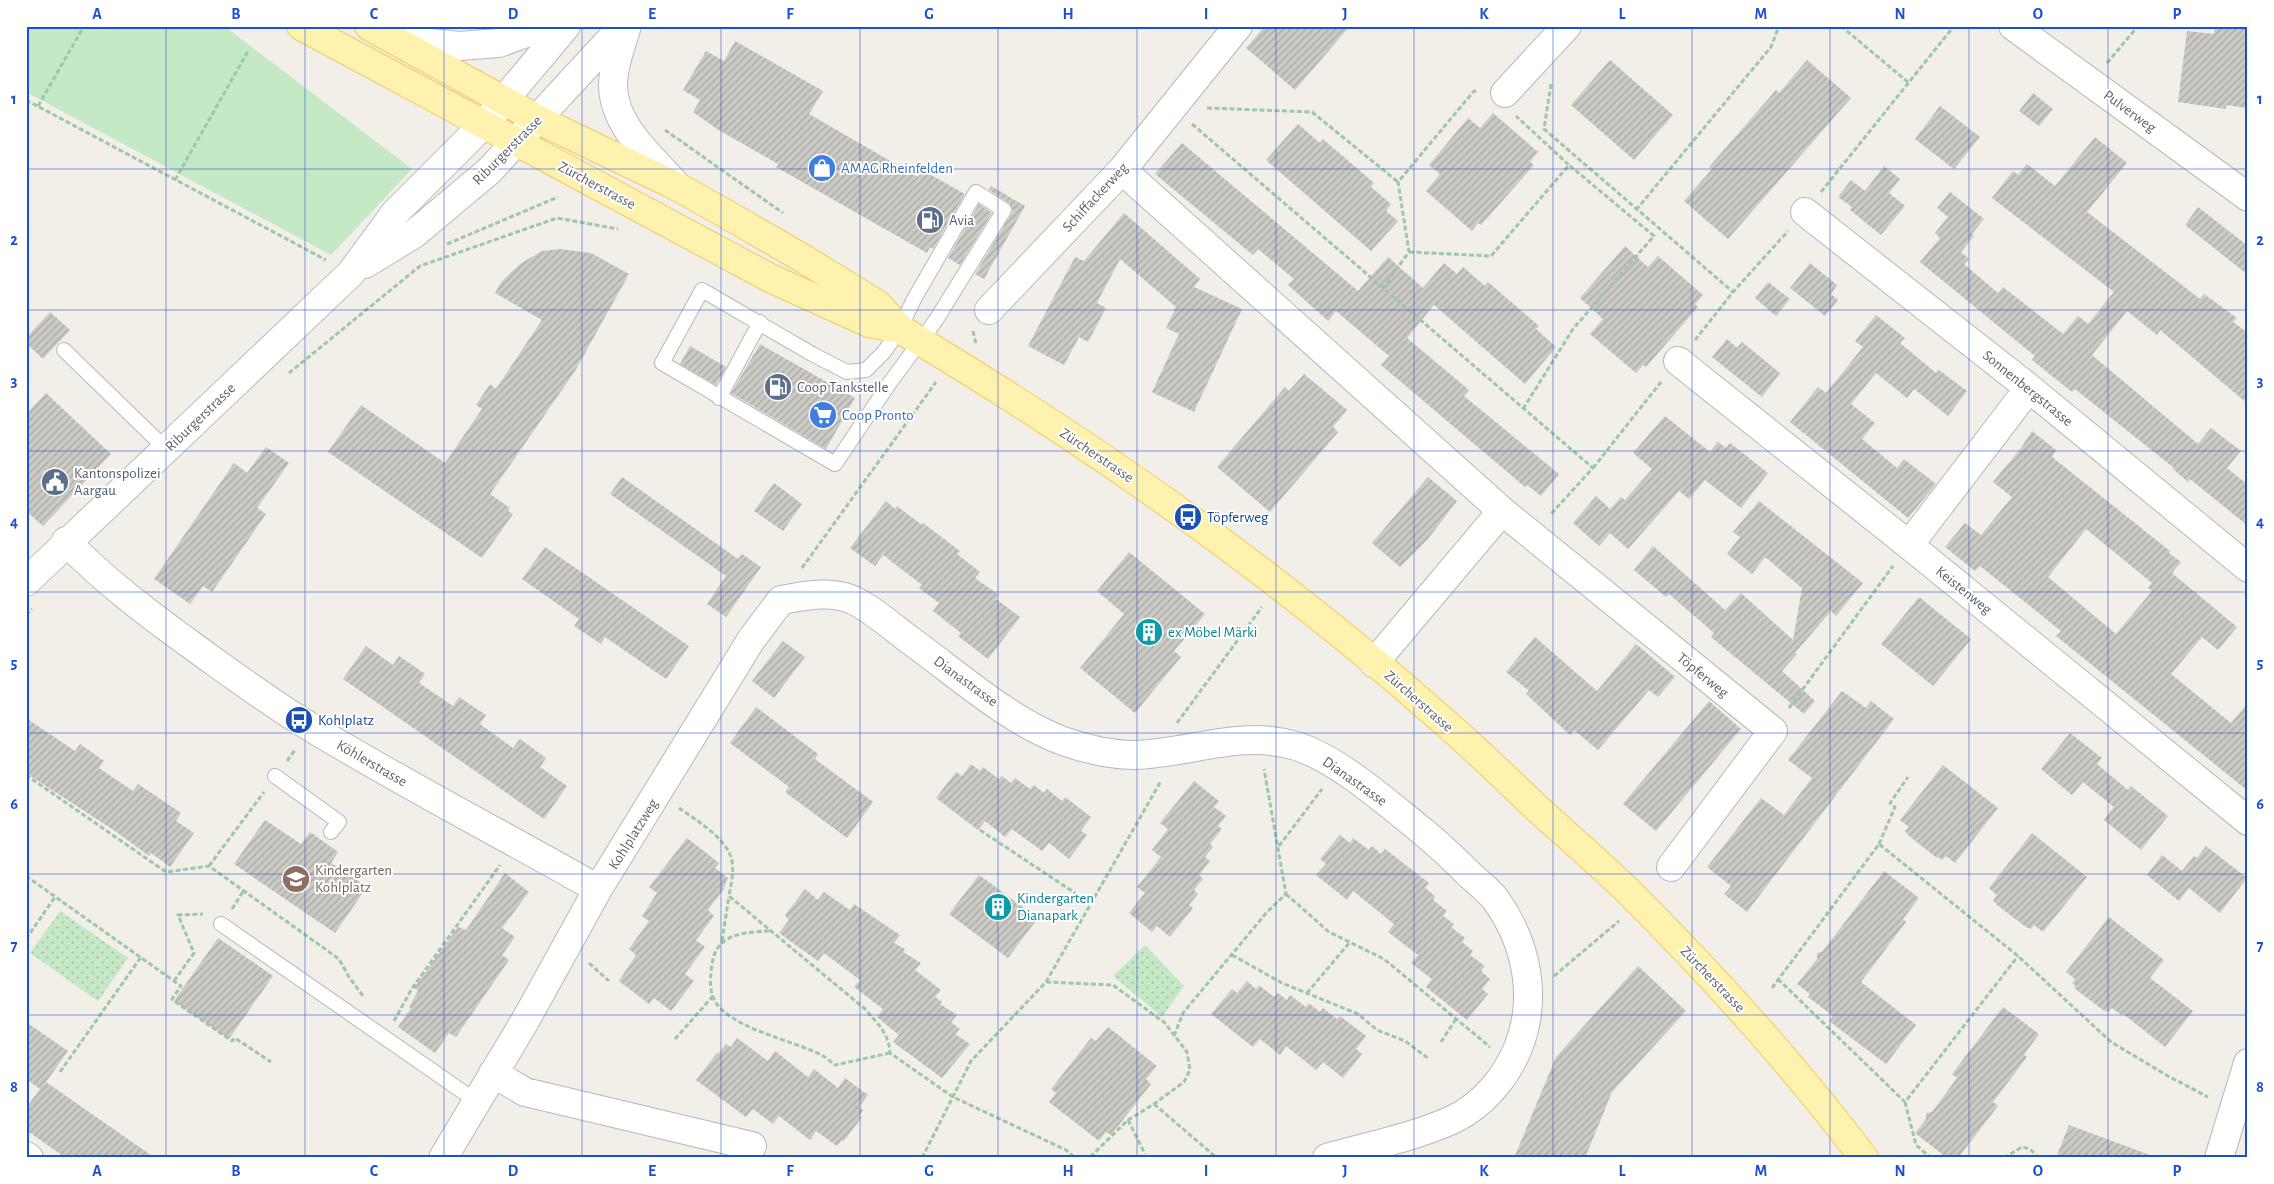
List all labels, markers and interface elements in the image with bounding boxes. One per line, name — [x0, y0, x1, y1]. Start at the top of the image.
text: A — [92, 6, 102, 22]
text: B — [231, 6, 241, 22]
text: C — [370, 6, 379, 22]
text: D — [508, 6, 519, 22]
text: E — [648, 6, 656, 22]
text: F — [786, 6, 794, 22]
text: G — [924, 6, 934, 22]
text: H — [1062, 6, 1074, 22]
text: I — [1204, 6, 1208, 22]
text: J — [1342, 6, 1348, 22]
text: K — [1479, 6, 1489, 22]
text: L — [1619, 6, 1626, 22]
text: M — [1755, 6, 1767, 22]
text: N — [1894, 6, 1906, 22]
text: O — [2033, 6, 2043, 22]
text: P — [2173, 6, 2182, 22]
street label: Pulverweg — [2101, 87, 2159, 136]
text: 1 — [11, 91, 17, 107]
text: 1 — [2257, 91, 2263, 107]
street label: Riburgerstrasse — [470, 113, 545, 188]
shop icon: AMAG Rheinfelden — [807, 153, 837, 183]
street label: Zürcherstrasse — [556, 159, 638, 212]
street label: Schiffackerweg — [1060, 160, 1131, 235]
place label: AMAG Rheinfelden — [841, 161, 953, 176]
fuel station icon: Avia — [915, 205, 945, 235]
place label: Avia — [949, 213, 974, 228]
text: 2 — [10, 232, 18, 248]
text: 2 — [2256, 232, 2264, 248]
street label: Sonnenbergstrasse — [1980, 348, 2075, 429]
fuel station icon: Coop Tankstelle — [763, 372, 793, 402]
text: 3 — [11, 373, 18, 389]
text: 3 — [2257, 373, 2264, 389]
street label: Riburgerstrasse — [162, 380, 238, 454]
place label: Coop Tankstelle — [797, 380, 889, 395]
supermarket icon: Coop Pronto — [808, 400, 838, 430]
place label: Coop Pronto — [842, 408, 914, 423]
street label: Zürcherstrasse — [1057, 425, 1136, 486]
place label: Kantonspolizei Aargau — [74, 466, 161, 498]
public building icon: Kantonspolizei Aargau — [40, 467, 70, 497]
bus stop icon: Töpferweg — [1173, 502, 1203, 532]
place label: Töpferweg — [1207, 510, 1269, 525]
text: 4 — [10, 514, 18, 530]
text: 4 — [2256, 514, 2264, 530]
street label: Keistenweg — [1933, 564, 1995, 618]
building icon: ex Möbel Märki — [1134, 617, 1164, 647]
place label: ex Möbel Märki — [1168, 625, 1257, 640]
street label: Töpferweg — [1674, 650, 1732, 701]
street label: Dianastrasse — [931, 653, 1000, 709]
text: 5 — [11, 655, 18, 671]
text: 5 — [2257, 655, 2264, 671]
street label: Zürcherstrasse — [1382, 668, 1456, 735]
bus stop icon: Kohlplatz — [284, 705, 314, 735]
place label: Kohlplatz — [318, 713, 374, 728]
street label: Köhlerstrasse — [334, 737, 410, 790]
street label: Dianastrasse — [1320, 754, 1390, 809]
text: 6 — [10, 796, 18, 812]
street label: Kohlplatzweg — [606, 796, 661, 872]
text: 6 — [2256, 796, 2264, 812]
place label: Kindergarten Kohlplatz — [315, 863, 392, 895]
school or university icon: Kindergarten Kohlplatz — [281, 864, 311, 894]
place label: Kindergarten Dianapark — [1017, 891, 1094, 923]
building icon: Kindergarten Dianapark — [983, 892, 1013, 922]
text: 7 — [11, 938, 18, 954]
text: 7 — [2257, 938, 2264, 954]
street label: Zürcherstrasse — [1678, 943, 1748, 1015]
text: 8 — [10, 1079, 18, 1095]
text: 8 — [2256, 1079, 2264, 1095]
text: A — [92, 1163, 102, 1179]
text: B — [231, 1163, 241, 1179]
text: C — [370, 1163, 379, 1179]
text: D — [508, 1163, 519, 1179]
text: E — [648, 1163, 656, 1179]
text: F — [786, 1163, 794, 1179]
text: G — [924, 1163, 934, 1179]
text: H — [1062, 1163, 1074, 1179]
text: I — [1204, 1163, 1208, 1179]
text: J — [1342, 1163, 1348, 1179]
text: K — [1479, 1163, 1489, 1179]
text: L — [1619, 1163, 1626, 1179]
text: M — [1755, 1163, 1767, 1179]
text: N — [1894, 1163, 1906, 1179]
text: O — [2033, 1163, 2043, 1179]
text: P — [2173, 1163, 2182, 1179]

